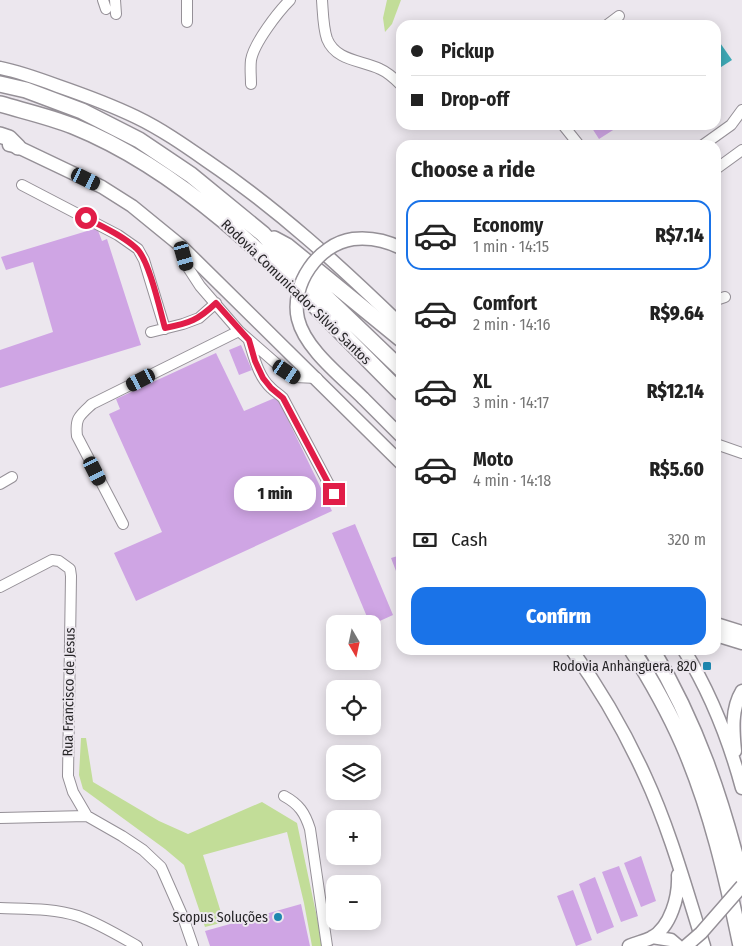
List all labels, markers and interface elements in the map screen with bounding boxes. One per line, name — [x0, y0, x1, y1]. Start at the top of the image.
text: Pickup — [441, 40, 494, 63]
text: Drop-off — [441, 88, 509, 111]
text: Choose a ride — [411, 156, 535, 183]
car — [69, 166, 102, 192]
route start — [75, 207, 97, 229]
icon: car — [413, 213, 458, 258]
text: Economy — [473, 214, 543, 237]
street label: Rodovia Comunicador Silvio Santos — [218, 216, 374, 368]
text: R$7.14 — [655, 224, 704, 247]
text: 1 min · 14:15 — [473, 237, 549, 256]
car — [172, 240, 195, 272]
icon: car — [413, 291, 458, 336]
text: Comfort — [473, 292, 537, 315]
text: R$9.64 — [650, 302, 704, 325]
text: 2 min · 14:16 — [473, 315, 550, 334]
car — [270, 357, 303, 387]
car — [124, 367, 157, 393]
icon: car — [413, 369, 458, 414]
text: XL — [473, 370, 492, 393]
text: R$12.14 — [647, 380, 704, 403]
text: 3 min · 14:17 — [473, 393, 549, 412]
icon: car — [413, 447, 458, 492]
text: Moto — [473, 448, 513, 471]
car — [81, 454, 108, 488]
text: R$5.60 — [649, 458, 704, 481]
text: 4 min · 14:18 — [473, 471, 551, 490]
callout: 1 min — [234, 476, 316, 512]
route end — [323, 483, 345, 505]
text: 1 min — [258, 484, 292, 503]
icon: cash — [411, 526, 439, 554]
text: Cash — [451, 528, 488, 551]
text: 320 m — [667, 530, 706, 549]
button: Confirm — [411, 587, 706, 645]
north arrow — [326, 615, 381, 670]
map controls — [326, 615, 381, 930]
street label: Rua Francisco de Jesus — [59, 627, 79, 757]
place label: Rodovia Anhanguera, 820 — [553, 658, 697, 675]
marker: Rodovia Anhanguera, 820 — [701, 660, 713, 672]
button: locate — [326, 680, 381, 735]
button: layers — [326, 745, 381, 800]
button: + — [326, 810, 381, 865]
button: − — [326, 875, 381, 930]
place label: Scopus Soluções — [173, 909, 268, 926]
marker: Scopus Soluções — [272, 911, 284, 923]

